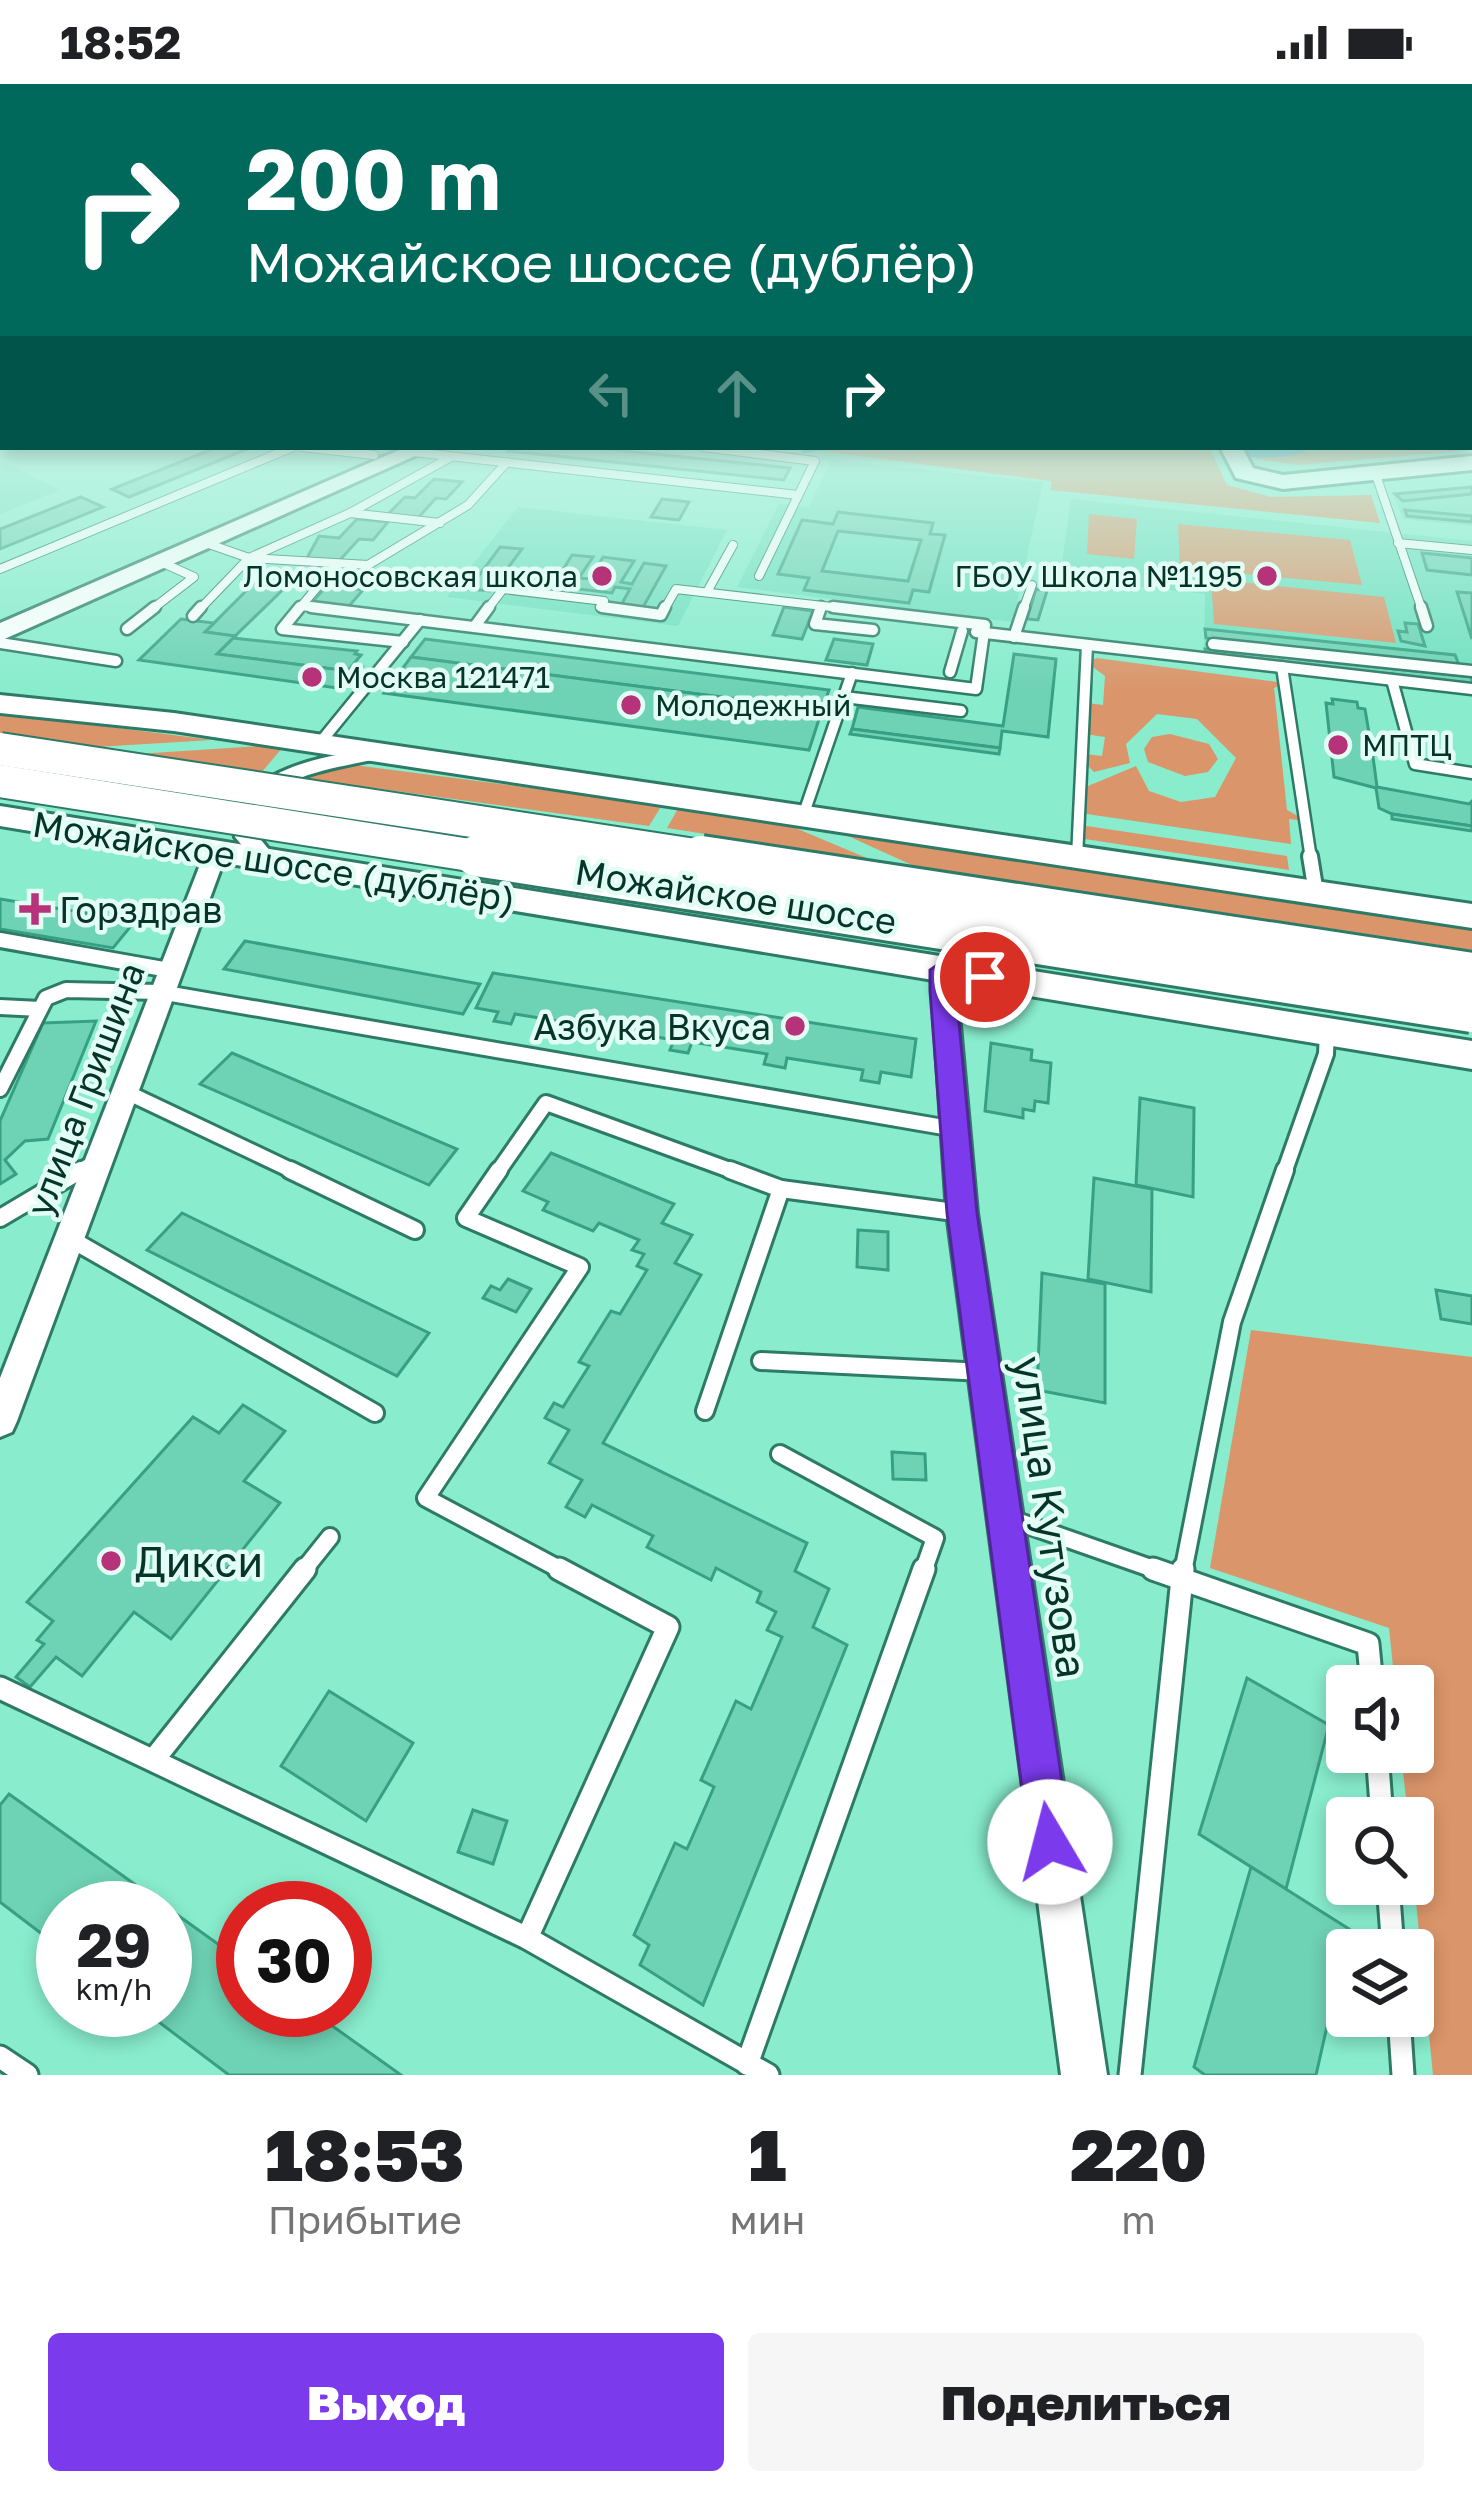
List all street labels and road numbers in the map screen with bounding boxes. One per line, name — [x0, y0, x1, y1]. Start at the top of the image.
street label: Можайское шоссе (дублёр) — [30, 802, 518, 920]
street label: Можайское шоссе — [572, 849, 900, 943]
street label: улица Гришина — [17, 956, 153, 1222]
street label: улица Кутузова — [1004, 1353, 1098, 1681]

